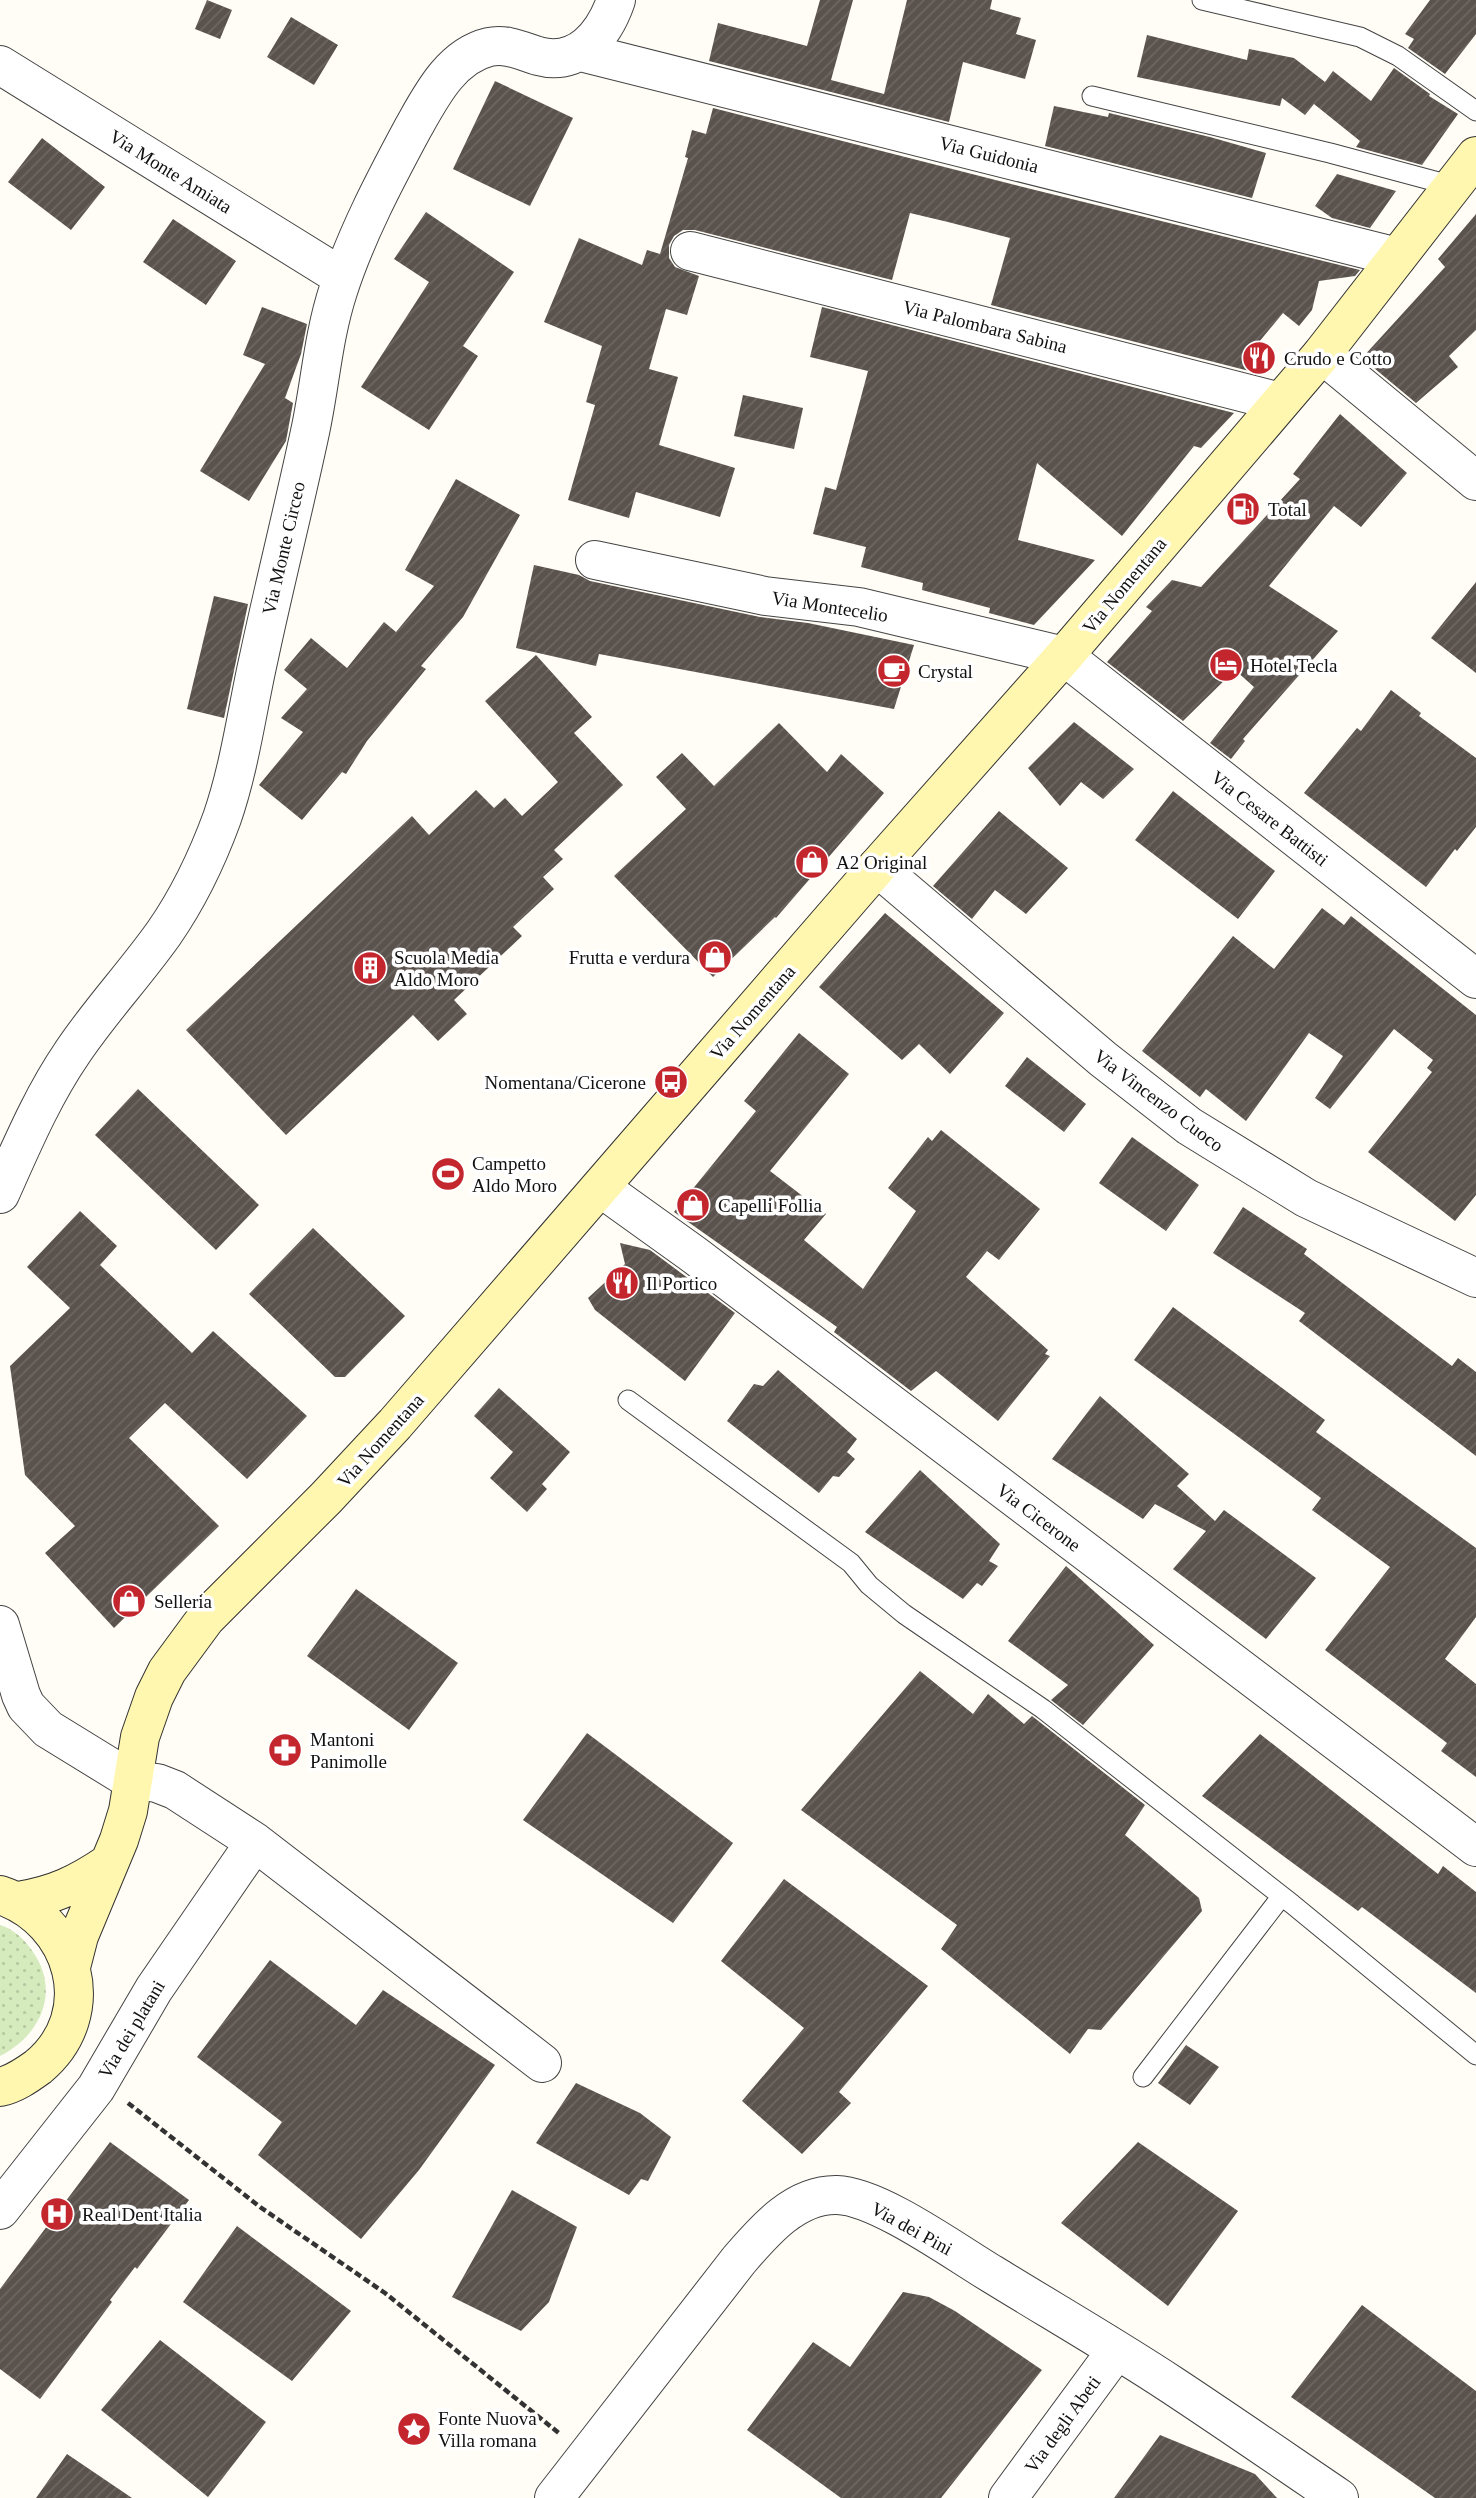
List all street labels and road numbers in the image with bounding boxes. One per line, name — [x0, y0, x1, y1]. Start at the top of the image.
street label: Via Monte Amiata — [106, 125, 236, 218]
street label: Via Guidonia — [937, 132, 1041, 177]
street label: Via Palombara Sabina — [900, 296, 1070, 357]
street label: Via Monte Circeo — [258, 479, 309, 617]
street label: Via Nomentana — [1078, 533, 1171, 638]
street label: Via Montecelio — [770, 587, 890, 626]
street label: Via Cesare Battisti — [1207, 766, 1332, 871]
street label: Via Nomentana — [706, 960, 800, 1064]
street label: Via Vincenzo Cuoco — [1090, 1045, 1228, 1156]
street label: Via Nomentana — [333, 1389, 428, 1491]
street label: Via Cicerone — [993, 1479, 1085, 1556]
street label: Via dei platani — [94, 1976, 169, 2082]
street label: Via dei Pini — [867, 2198, 956, 2259]
street label: Via degli Abeti — [1020, 2372, 1105, 2477]

